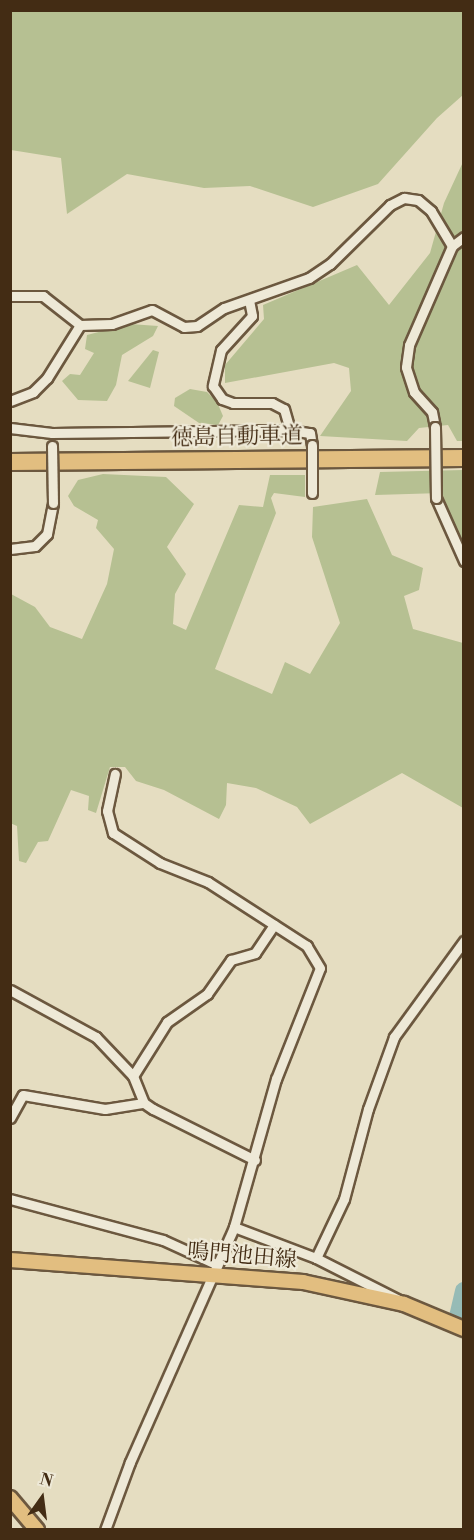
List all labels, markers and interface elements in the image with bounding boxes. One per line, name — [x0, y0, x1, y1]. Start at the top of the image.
street label: 徳島自動車道 — [171, 423, 303, 451]
street label: 鳴門池田線 — [186, 1238, 298, 1274]
north arrow — [12, 1468, 72, 1528]
text: N — [38, 1469, 55, 1492]

